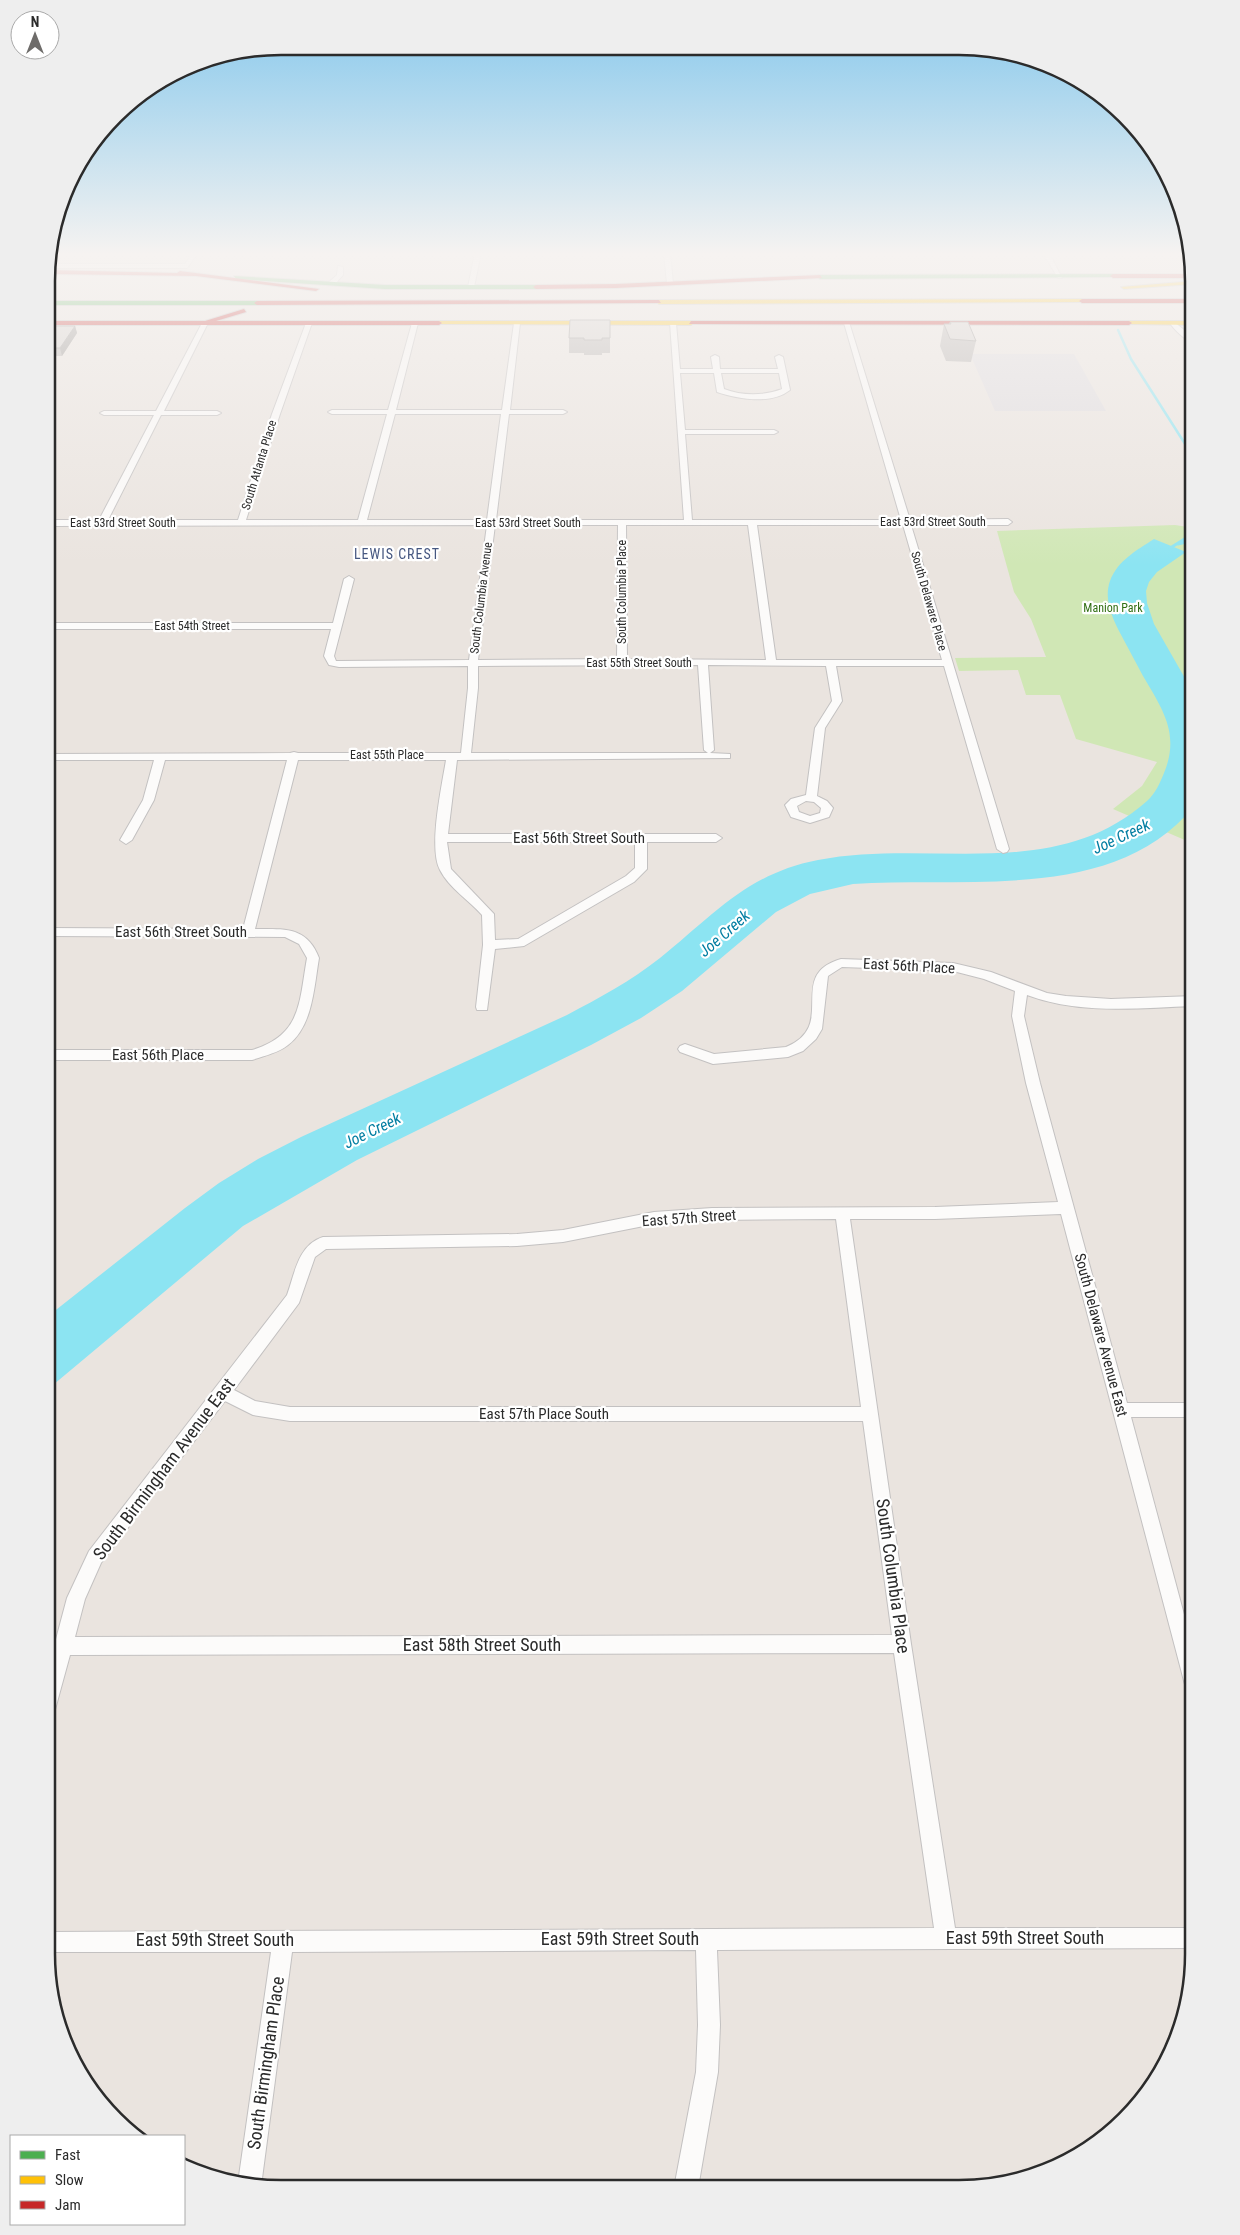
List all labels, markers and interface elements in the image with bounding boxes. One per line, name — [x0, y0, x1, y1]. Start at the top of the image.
north arrow — [10, 10, 60, 60]
text: N — [31, 14, 39, 30]
street label: South Atlanta Place — [239, 418, 279, 512]
street label: East 53rd Street South — [880, 515, 986, 529]
street label: East 53rd Street South — [70, 516, 176, 530]
street label: East 53rd Street South — [475, 516, 581, 530]
street label: South Columbia Place — [615, 540, 629, 644]
street label: South Columbia Avenue — [467, 541, 495, 655]
district label: LEWIS CREST — [354, 546, 440, 562]
street label: South Delaware Place — [908, 550, 950, 653]
park label: Manion Park — [1083, 601, 1143, 615]
street label: East 54th Street — [154, 619, 230, 633]
street label: East 55th Street South — [586, 656, 692, 670]
street label: East 55th Place — [350, 748, 424, 762]
water label: Joe Creek — [1089, 815, 1154, 858]
street label: East 56th Street South — [513, 829, 645, 847]
water label: Joe Creek — [695, 906, 754, 961]
street label: East 56th Street South — [115, 923, 247, 941]
street label: East 56th Place — [862, 955, 956, 977]
street label: East 56th Place — [112, 1046, 204, 1064]
water label: Joe Creek — [341, 1108, 405, 1152]
street label: East 57th Street — [641, 1206, 737, 1230]
street label: South Delaware Avenue East — [1071, 1251, 1131, 1419]
street label: South Birmingham Avenue East — [88, 1374, 239, 1564]
street label: East 57th Place South — [479, 1405, 609, 1423]
street label: South Columbia Place — [872, 1497, 915, 1655]
street label: East 58th Street South — [403, 1634, 561, 1655]
street label: East 59th Street South — [946, 1927, 1104, 1948]
street label: East 59th Street South — [541, 1928, 699, 1949]
street label: East 59th Street South — [136, 1929, 294, 1950]
street label: South Birmingham Place — [243, 1975, 288, 2151]
legend — [10, 2135, 185, 2225]
text: Fast — [55, 2146, 80, 2164]
text: Slow — [55, 2171, 84, 2189]
text: Jam — [55, 2196, 81, 2214]

